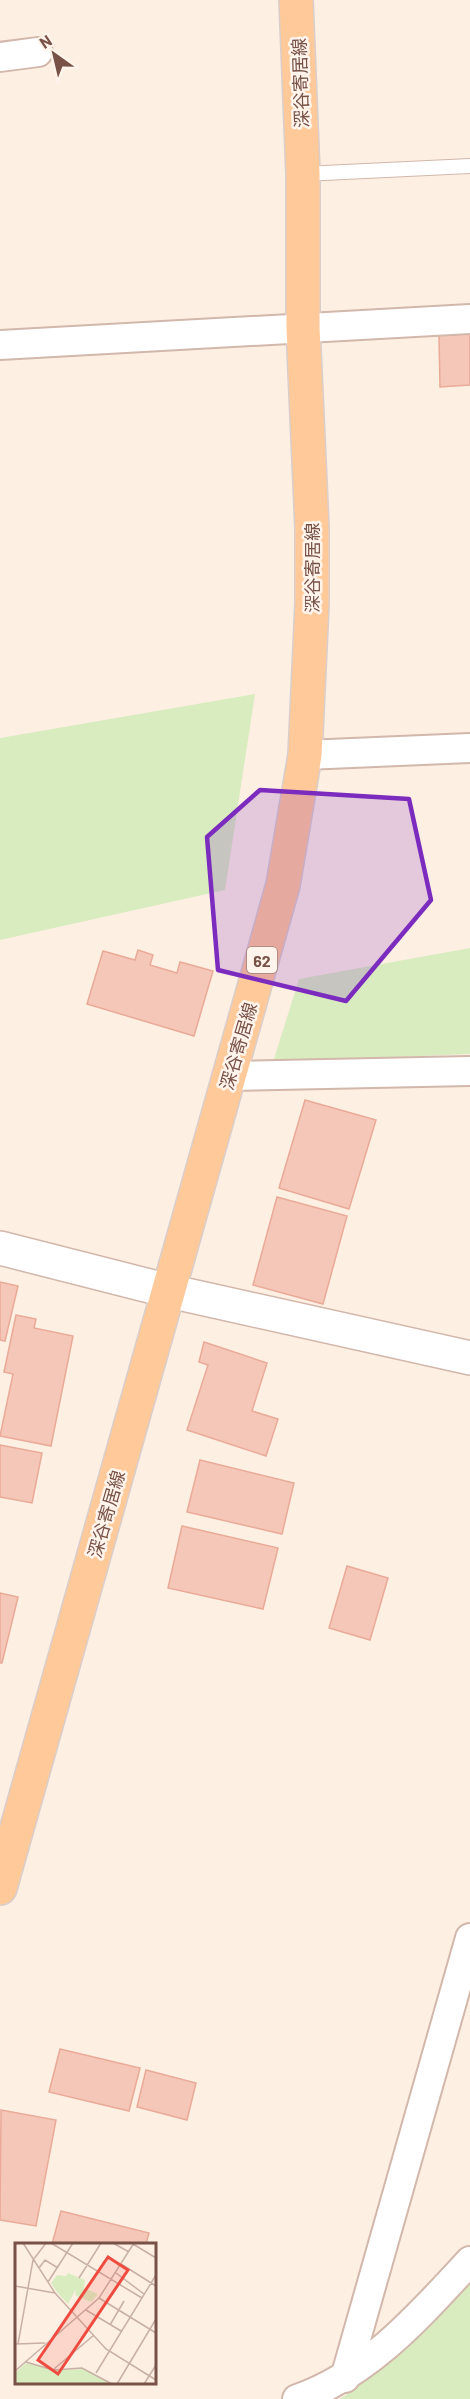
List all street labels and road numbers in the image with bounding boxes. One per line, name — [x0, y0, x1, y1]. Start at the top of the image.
street label: 深谷寄居線 — [287, 38, 313, 128]
street label: 深谷寄居線 — [301, 523, 323, 613]
road number: 62 — [247, 947, 277, 973]
street label: 深谷寄居線 — [215, 1000, 261, 1092]
street label: 深谷寄居線 — [83, 1468, 129, 1560]

